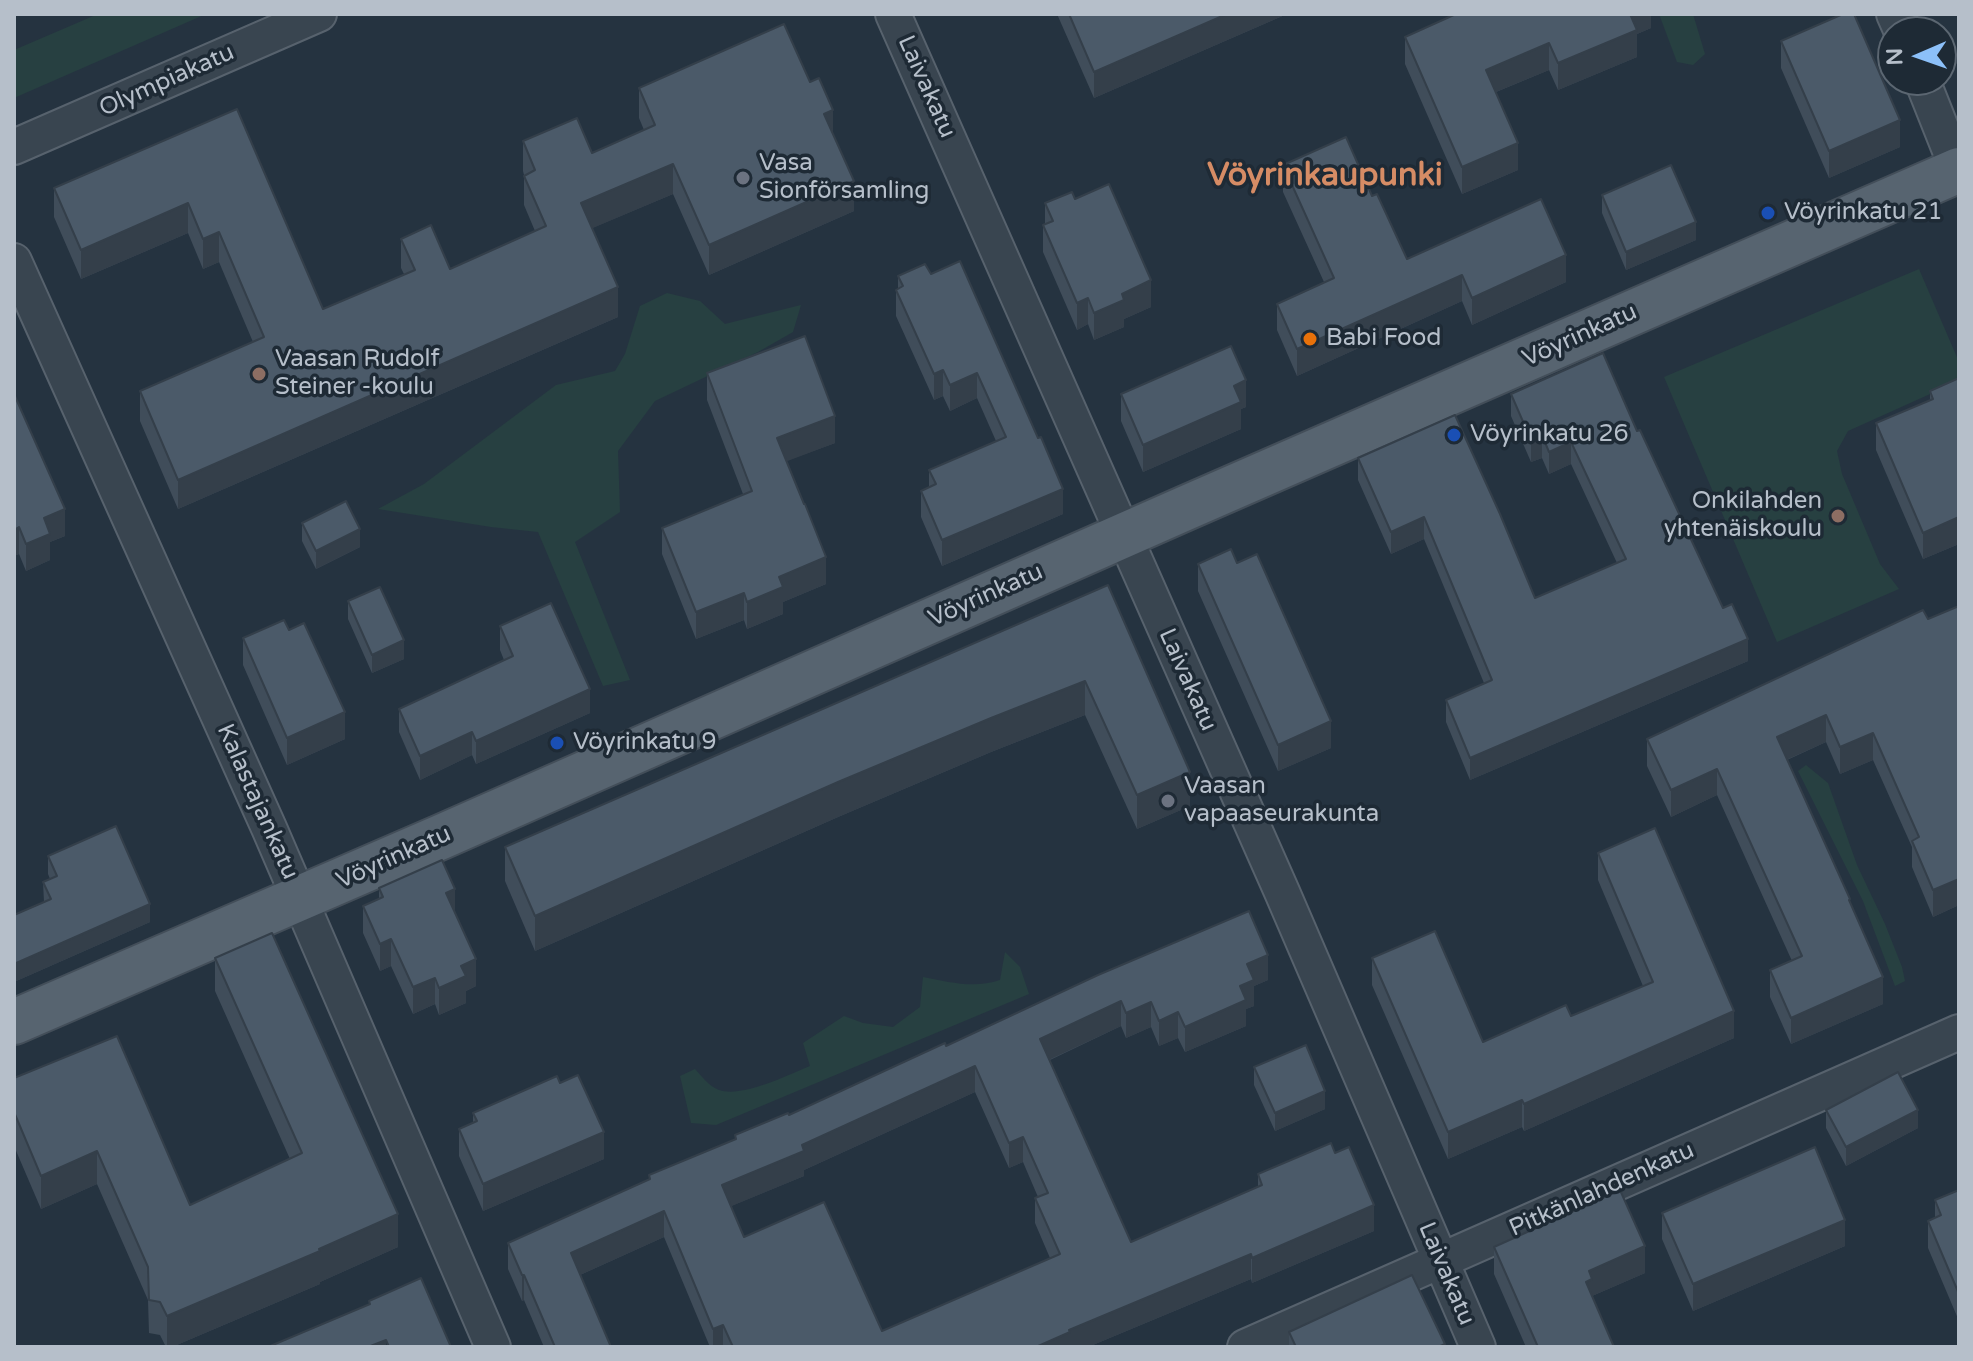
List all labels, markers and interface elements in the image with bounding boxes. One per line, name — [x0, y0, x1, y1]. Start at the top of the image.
north arrow — [1877, 16, 1957, 96]
street label: Laivakatu — [891, 31, 961, 143]
street label: Olympiakatu — [95, 38, 239, 124]
text: N — [1882, 47, 1908, 66]
place label: Vasa Sionförsamling — [759, 150, 929, 206]
district label: Vöyrinkaupunki — [1207, 158, 1443, 196]
marker: Vasa Sionförsamling — [734, 169, 752, 187]
place label: Vöyrinkatu 21 — [1784, 199, 1943, 227]
marker: Vöyrinkatu 21 — [1759, 204, 1777, 222]
street label: Vöyrinkatu — [1518, 298, 1642, 374]
place label: Babi Food — [1326, 325, 1441, 353]
marker: Babi Food — [1301, 330, 1319, 348]
place label: Vaasan Rudolf Steiner -koulu — [275, 346, 440, 402]
marker: Vaasan Rudolf Steiner -koulu — [250, 365, 268, 383]
place label: Vöyrinkatu 26 — [1470, 421, 1629, 449]
marker: Vöyrinkatu 26 — [1445, 426, 1463, 444]
place label: Onkilahden yhtenäiskoulu — [1664, 488, 1822, 544]
marker: Onkilahden yhtenäiskoulu — [1829, 507, 1847, 525]
street label: Vöyrinkatu — [924, 558, 1048, 634]
street label: Laivakatu — [1152, 624, 1222, 736]
street label: Kalastajankatu — [210, 720, 304, 884]
place label: Vöyrinkatu 9 — [573, 729, 717, 757]
marker: Vöyrinkatu 9 — [548, 734, 566, 752]
place label: Vaasan vapaaseurakunta — [1184, 773, 1379, 829]
marker: Vaasan vapaaseurakunta — [1159, 792, 1177, 810]
street label: Vöyrinkatu — [332, 820, 456, 896]
street label: Pitkänlahdenkatu — [1505, 1136, 1699, 1244]
street label: Laivakatu — [1411, 1218, 1481, 1330]

